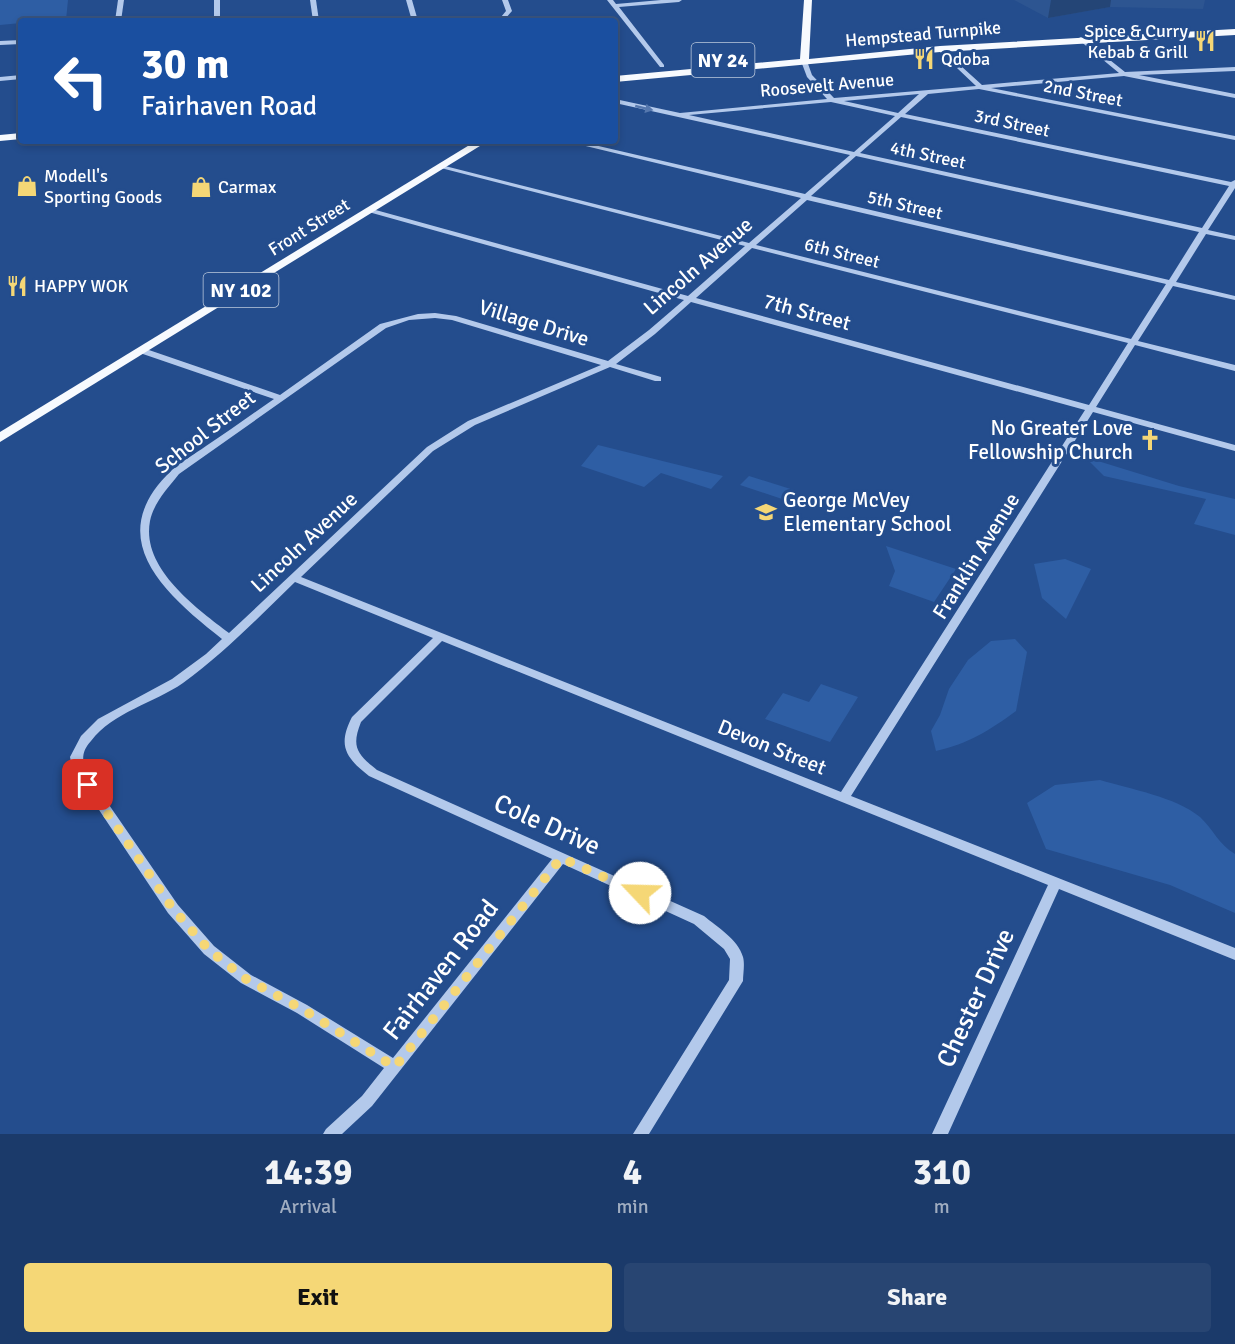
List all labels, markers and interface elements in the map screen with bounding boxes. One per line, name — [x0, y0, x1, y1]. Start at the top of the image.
street label: Hempstead Turnpike — [844, 16, 1002, 52]
place label: Spice & Curry Kebab & Grill — [1084, 20, 1189, 63]
restaurant icon: Spice & Curry Kebab & Grill — [1193, 29, 1217, 53]
text: 30 m — [141, 39, 230, 90]
icon: left — [42, 42, 120, 120]
road number: NY 24 — [692, 43, 754, 77]
restaurant icon: Qdoba — [912, 47, 936, 71]
place label: Qdoba — [941, 48, 990, 70]
street label: Roosevelt Avenue — [759, 68, 895, 102]
street label: 2nd Street — [1042, 75, 1124, 111]
text: Fairhaven Road — [141, 90, 317, 123]
one-way arrow — [635, 104, 654, 113]
street label: 3rd Street — [972, 104, 1052, 142]
street label: 4th Street — [888, 136, 968, 174]
place label: Modell's Sporting Goods — [44, 165, 162, 208]
shop icon: Modell's Sporting Goods — [15, 174, 39, 198]
shop icon: Carmax — [189, 175, 213, 199]
place label: Carmax — [218, 176, 277, 198]
street label: 5th Street — [865, 186, 945, 224]
street label: Front Street — [264, 193, 354, 261]
street label: Lincoln Avenue — [638, 211, 758, 321]
street label: 6th Street — [802, 233, 882, 273]
road number: NY 102 — [204, 273, 278, 307]
restaurant icon: HAPPY WOK — [5, 274, 29, 298]
place label: HAPPY WOK — [34, 275, 129, 297]
street label: 7th Street — [760, 288, 854, 336]
street label: Village Drive — [476, 294, 592, 352]
street label: School Street — [150, 385, 260, 479]
place label: No Greater Love Fellowship Church — [968, 415, 1133, 465]
church icon: No Greater Love Fellowship Church — [1138, 428, 1162, 452]
street label: Lincoln Avenue — [245, 486, 363, 598]
place label: George McVey Elementary School — [783, 487, 952, 537]
street label: Franklin Avenue — [927, 488, 1025, 624]
school or university icon: George McVey Elementary School — [754, 500, 778, 524]
street label: Devon Street — [714, 713, 830, 781]
pin — [62, 759, 113, 810]
icon: arrive — [71, 768, 104, 801]
street label: Cole Drive — [489, 787, 605, 863]
position arrow — [608, 861, 672, 925]
street label: Fairhaven Road — [376, 893, 506, 1047]
street label: Chester Drive — [930, 923, 1022, 1073]
text: 14:39 — [264, 1150, 352, 1195]
text: 4 — [623, 1150, 642, 1195]
text: 310 — [913, 1150, 971, 1195]
text: Arrival — [279, 1194, 337, 1219]
text: min — [616, 1194, 649, 1219]
text: m — [934, 1194, 950, 1219]
button: Exit — [24, 1263, 612, 1332]
button: Share — [624, 1263, 1211, 1332]

